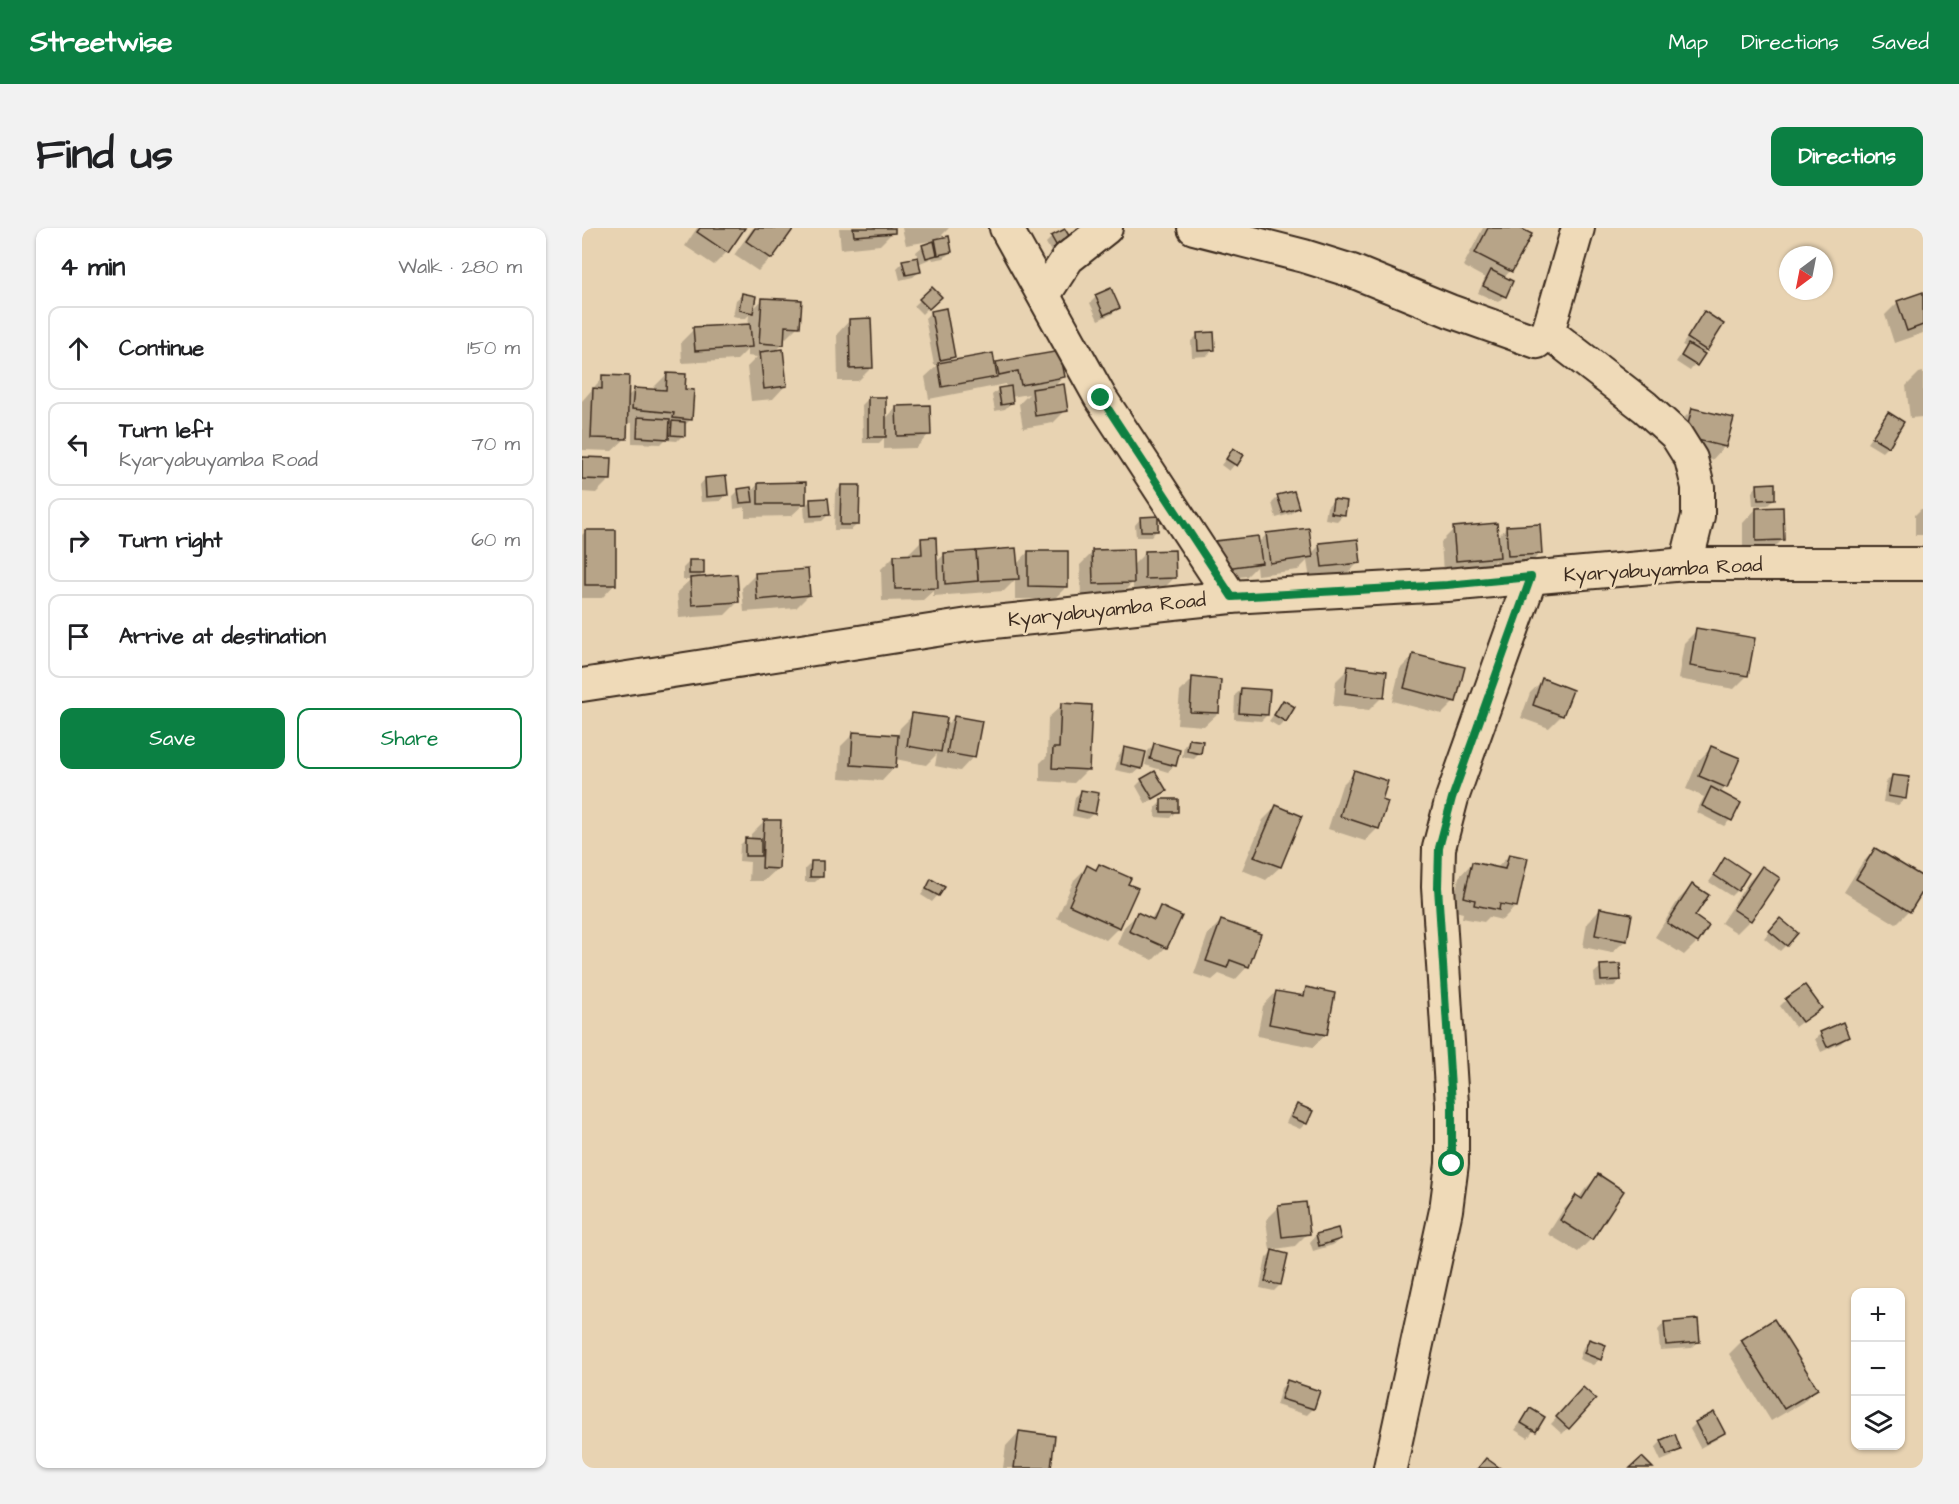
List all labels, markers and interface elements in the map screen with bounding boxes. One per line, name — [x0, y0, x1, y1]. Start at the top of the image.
text: Streetwise — [30, 23, 172, 62]
text: Map — [1668, 28, 1708, 57]
text: Directions — [1741, 28, 1839, 57]
text: Saved — [1872, 28, 1929, 57]
text: Find us — [36, 127, 173, 185]
button: Directions — [1771, 127, 1923, 186]
north arrow — [1779, 246, 1833, 300]
text: 4 min — [60, 249, 125, 285]
text: Walk · 280 m — [398, 253, 522, 281]
icon: ahead — [62, 332, 95, 365]
text: Continue — [119, 333, 204, 364]
text: 150 m — [467, 334, 520, 362]
route end — [1087, 384, 1113, 410]
text: Turn left — [119, 415, 213, 446]
icon: left — [62, 428, 95, 461]
text: 70 m — [472, 430, 520, 458]
text: Kyaryabuyamba Road — [119, 446, 318, 474]
icon: right — [62, 524, 95, 557]
text: Turn right — [119, 525, 222, 556]
text: 60 m — [471, 526, 520, 554]
street label: Kyaryabuyamba Road — [1563, 551, 1763, 590]
street label: Kyaryabuyamba Road — [1007, 586, 1207, 635]
icon: arrive — [62, 620, 95, 653]
text: Arrive at destination — [119, 621, 326, 652]
button: Save — [60, 708, 285, 769]
button: Share — [297, 708, 522, 769]
route start — [1438, 1150, 1464, 1176]
map controls — [1851, 1288, 1905, 1450]
button: + — [1851, 1288, 1905, 1342]
button: − — [1851, 1342, 1905, 1396]
button: layers — [1851, 1396, 1905, 1450]

